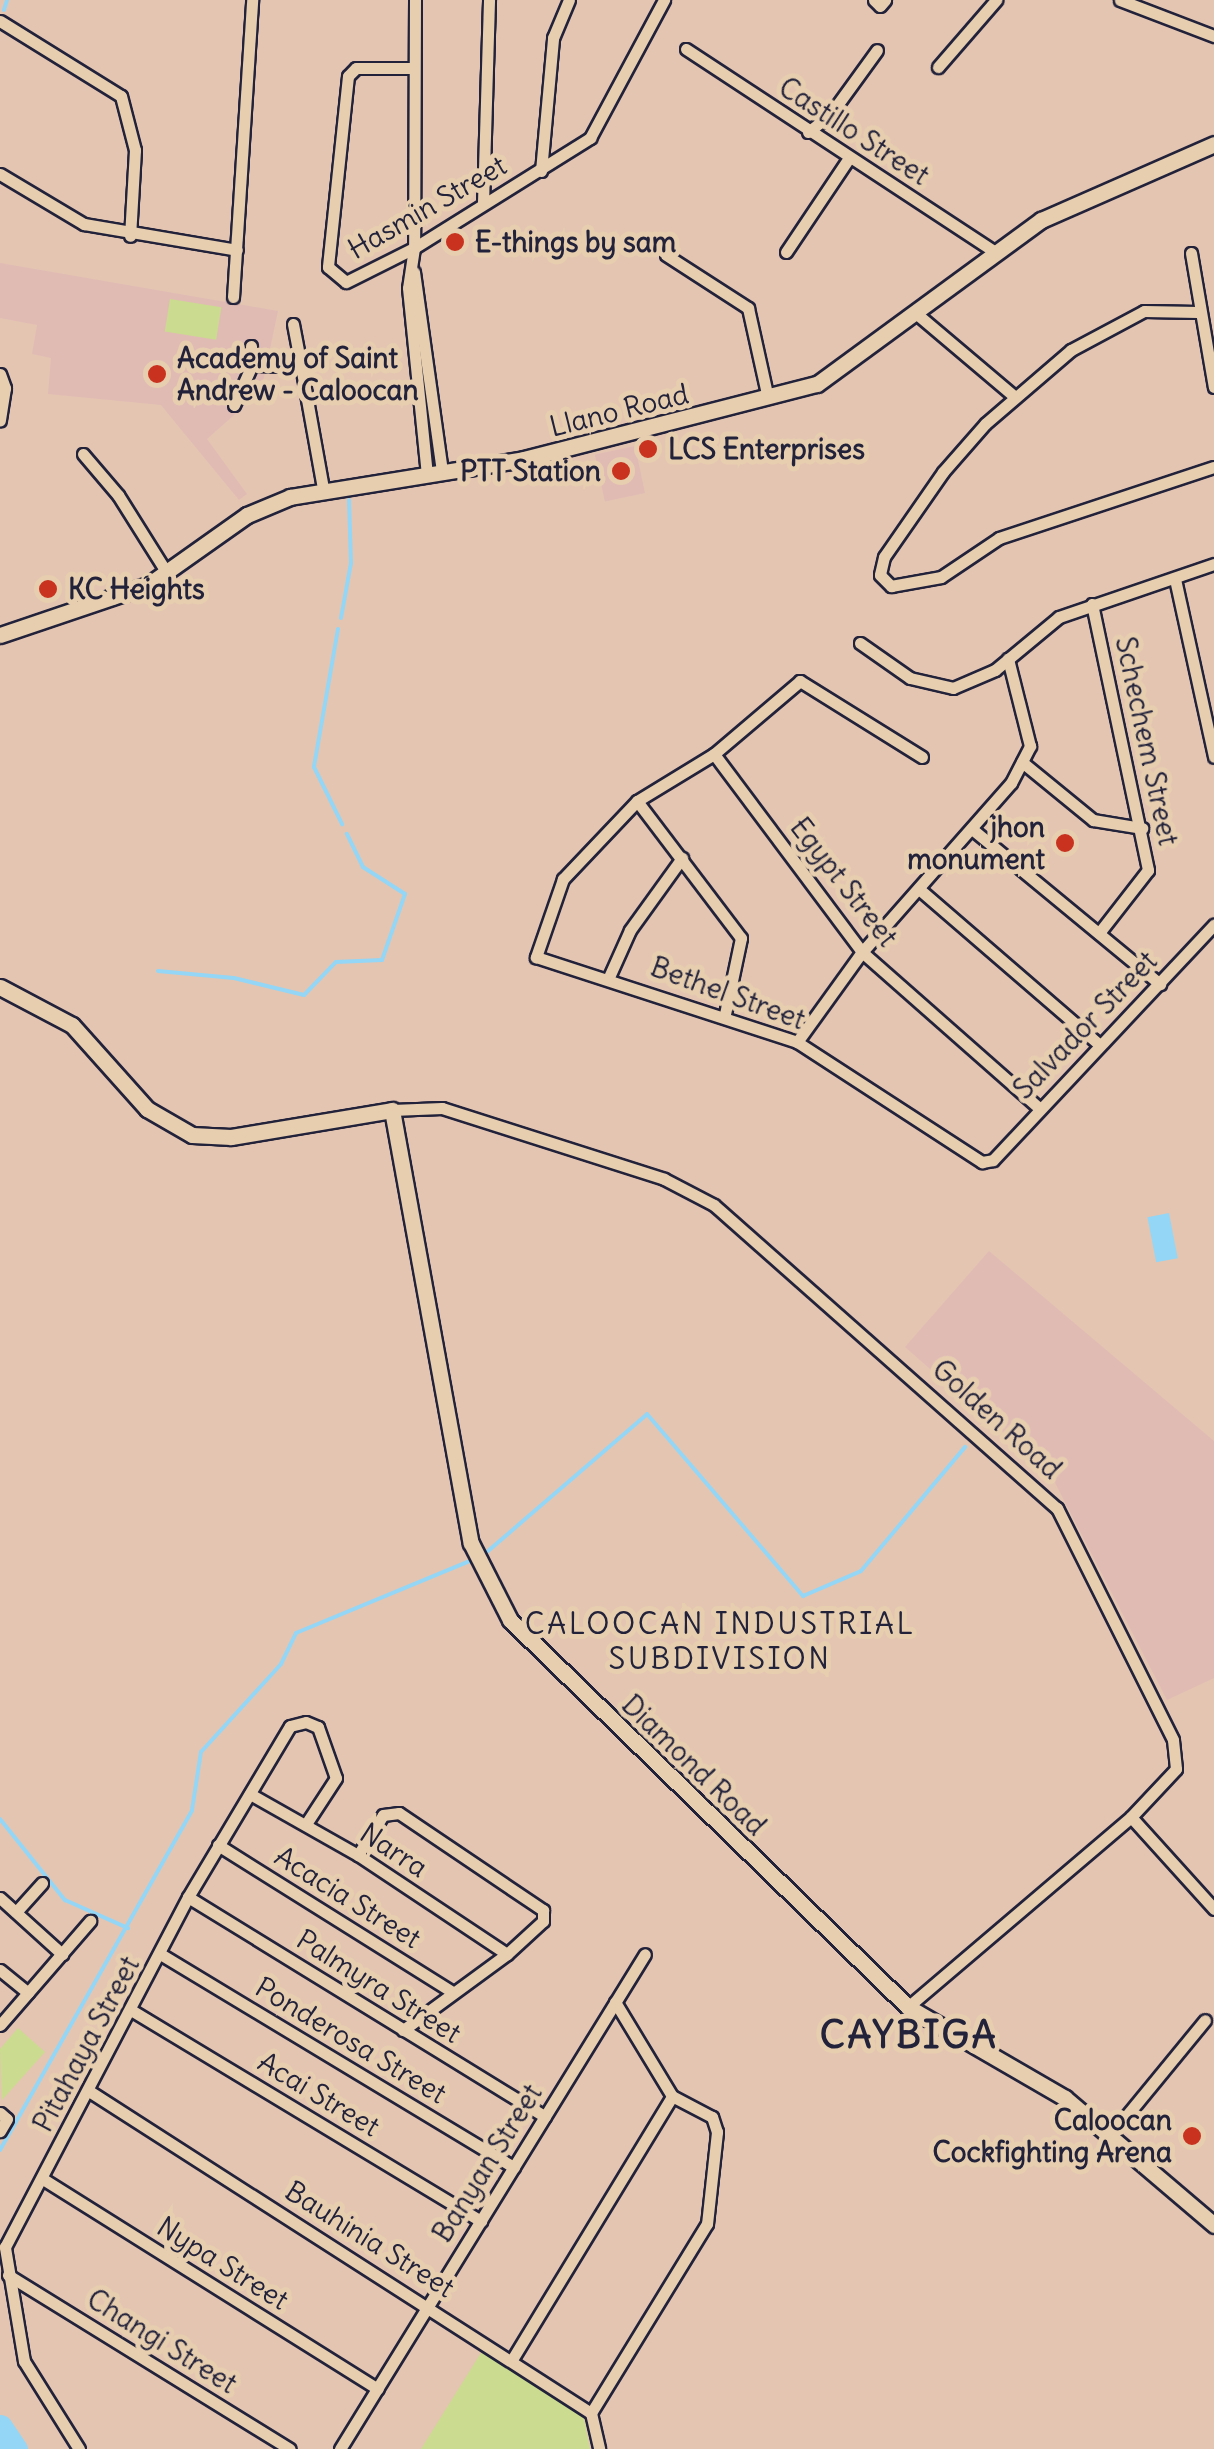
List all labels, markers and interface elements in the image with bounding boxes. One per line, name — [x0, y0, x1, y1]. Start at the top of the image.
street label: Castillo Street — [773, 70, 935, 192]
street label: Hasmin Street — [342, 148, 512, 266]
place label: E-things by sam — [475, 225, 676, 259]
marker: E-things by sam — [444, 231, 466, 253]
place label: Academy of Saint Andrew - Caloocan — [177, 341, 419, 407]
marker: Academy of Saint Andrew - Caloocan — [146, 363, 168, 385]
street label: Llano Road — [546, 377, 692, 443]
place label: LCS Enterprises — [668, 432, 865, 466]
marker: LCS Enterprises — [637, 438, 659, 460]
place label: PTT Station — [460, 454, 601, 488]
marker: PTT Station — [610, 460, 632, 482]
place label: KC Heights — [68, 572, 205, 606]
marker: KC Heights — [37, 578, 59, 600]
street label: Schechem Street — [1108, 634, 1186, 848]
place label: jhon monument — [907, 810, 1045, 876]
street label: Egypt Street — [783, 811, 905, 953]
marker: jhon monument — [1054, 832, 1076, 854]
street label: Salvador Street — [1006, 944, 1164, 1106]
street label: Bethel Street — [646, 950, 810, 1036]
street label: Golden Road — [925, 1352, 1069, 1486]
district label: CALOOCAN INDUSTRIAL SUBDIVISION — [525, 1605, 915, 1676]
street label: Diamond Road — [615, 1688, 773, 1842]
street label: Narra — [354, 1816, 434, 1884]
street label: Acacia Street — [269, 1839, 427, 1955]
street label: Palmyra Street — [291, 1922, 467, 2050]
street label: Pitahaya Street — [26, 1951, 146, 2137]
street label: Ponderosa Street — [250, 1970, 452, 2110]
district label: CAYBIGA — [820, 2012, 998, 2058]
street label: Acai Street — [252, 2045, 386, 2143]
street label: Banyan Street — [425, 2078, 549, 2248]
place label: Caloocan Cockfighting Arena — [933, 2103, 1172, 2169]
marker: Caloocan Cockfighting Arena — [1181, 2125, 1203, 2147]
street label: Bauhinia Street — [279, 2174, 461, 2304]
street label: Nypa Street — [151, 2209, 295, 2317]
street label: Changi Street — [81, 2282, 243, 2400]

